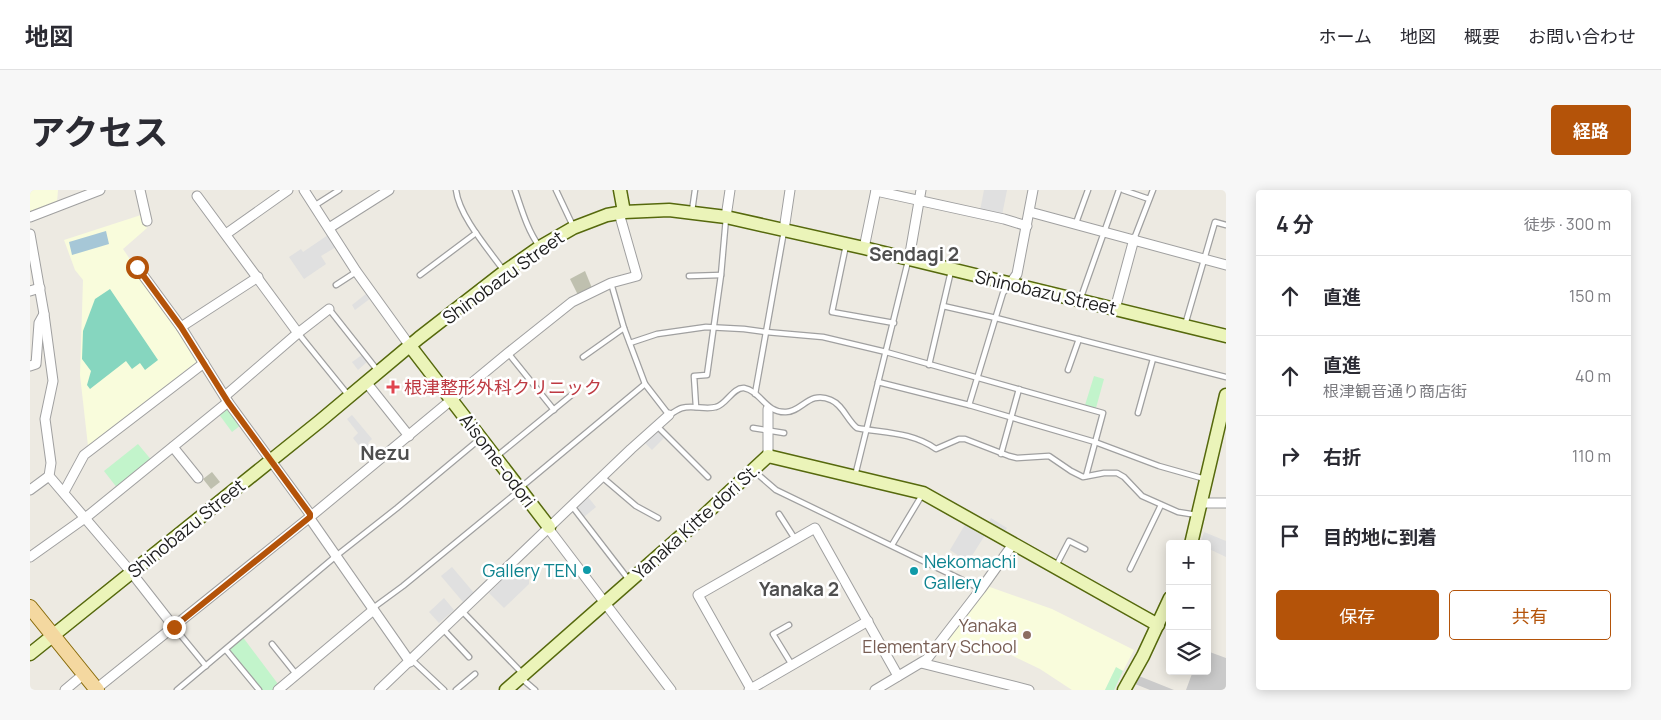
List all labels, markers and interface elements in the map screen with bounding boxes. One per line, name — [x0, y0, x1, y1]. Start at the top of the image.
text: 地図 — [25, 19, 73, 52]
text: ホーム — [1319, 24, 1372, 48]
text: 地図 — [1400, 24, 1436, 48]
text: 概要 — [1464, 24, 1500, 48]
text: お問い合わせ — [1528, 24, 1636, 48]
button: 経路 — [1551, 105, 1631, 155]
text: アクセス — [30, 108, 168, 156]
text: 4 分 — [1276, 210, 1314, 238]
text: 徒歩 · 300 m — [1524, 213, 1611, 235]
street label: Shinobazu Street — [437, 225, 569, 329]
district label: Sendagi 2 — [869, 241, 959, 267]
route start — [126, 256, 149, 279]
street label: Shinobazu Street — [973, 264, 1119, 320]
icon: ahead — [1276, 282, 1304, 310]
text: 直進 — [1323, 284, 1361, 310]
text: 150 m — [1569, 285, 1611, 307]
text: 直進 — [1323, 352, 1361, 378]
icon: ahead — [1276, 362, 1304, 390]
text: 40 m — [1575, 365, 1611, 387]
place label: 根津整形外科クリニック — [404, 375, 602, 399]
marker: 根津整形外科クリニック — [386, 380, 400, 394]
text: 根津観音通り商店街 — [1323, 380, 1467, 402]
street label: Aisome-odori — [455, 408, 541, 512]
district label: Nezu — [360, 439, 410, 466]
icon: right — [1276, 442, 1304, 470]
text: 右折 — [1323, 444, 1361, 470]
text: 110 m — [1572, 445, 1611, 467]
street label: Yanaka Kitte dori St. — [628, 458, 764, 584]
street label: Shinobazu Street — [122, 473, 250, 583]
icon: arrive — [1276, 522, 1304, 550]
text: 目的地に到着 — [1323, 524, 1437, 550]
map controls — [1166, 540, 1211, 675]
button: + — [1166, 540, 1211, 585]
place label: Nekomachi Gallery — [924, 549, 1016, 594]
place label: Gallery TEN — [483, 558, 577, 582]
marker: Gallery TEN — [581, 564, 593, 576]
marker: Nekomachi Gallery — [908, 565, 920, 577]
district label: Yanaka 2 — [759, 576, 839, 602]
button: − — [1166, 585, 1211, 630]
button: 保存 — [1276, 590, 1439, 640]
button: 共有 — [1449, 590, 1611, 640]
place label: Yanaka Elementary School — [862, 613, 1017, 658]
route end — [163, 616, 186, 639]
marker: Yanaka Elementary School — [1021, 629, 1033, 641]
button: layers — [1166, 630, 1211, 675]

